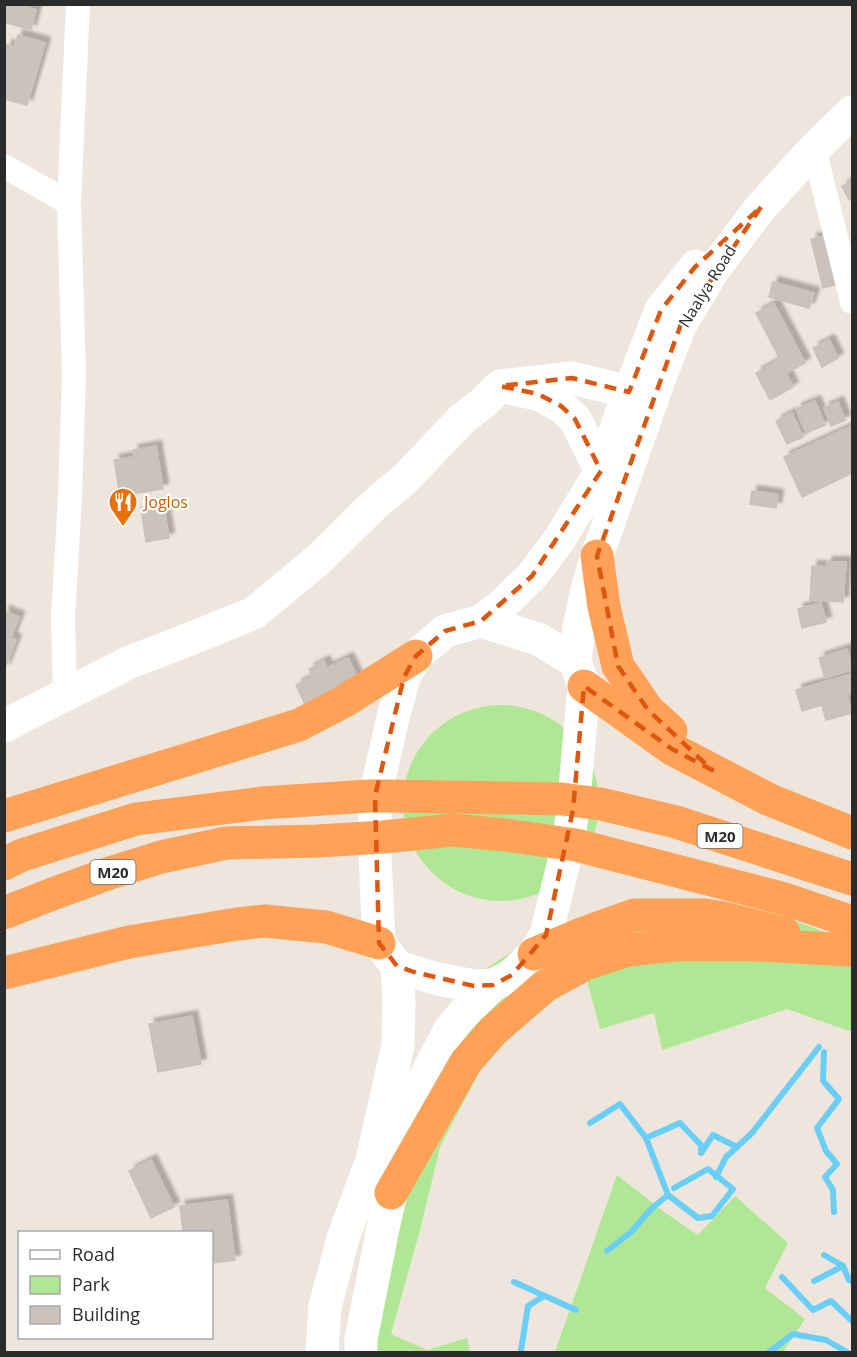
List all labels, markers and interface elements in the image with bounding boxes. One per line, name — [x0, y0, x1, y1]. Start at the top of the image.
street label: Naalya Road — [673, 241, 741, 331]
restaurant icon: Joglos — [107, 486, 139, 528]
place label: Joglos — [142, 491, 188, 513]
road number: M20 — [698, 824, 742, 848]
road number: M20 — [90, 860, 136, 884]
legend — [18, 1231, 213, 1339]
text: Road — [72, 1242, 115, 1266]
text: Park — [72, 1272, 110, 1296]
text: Building — [72, 1302, 140, 1326]

